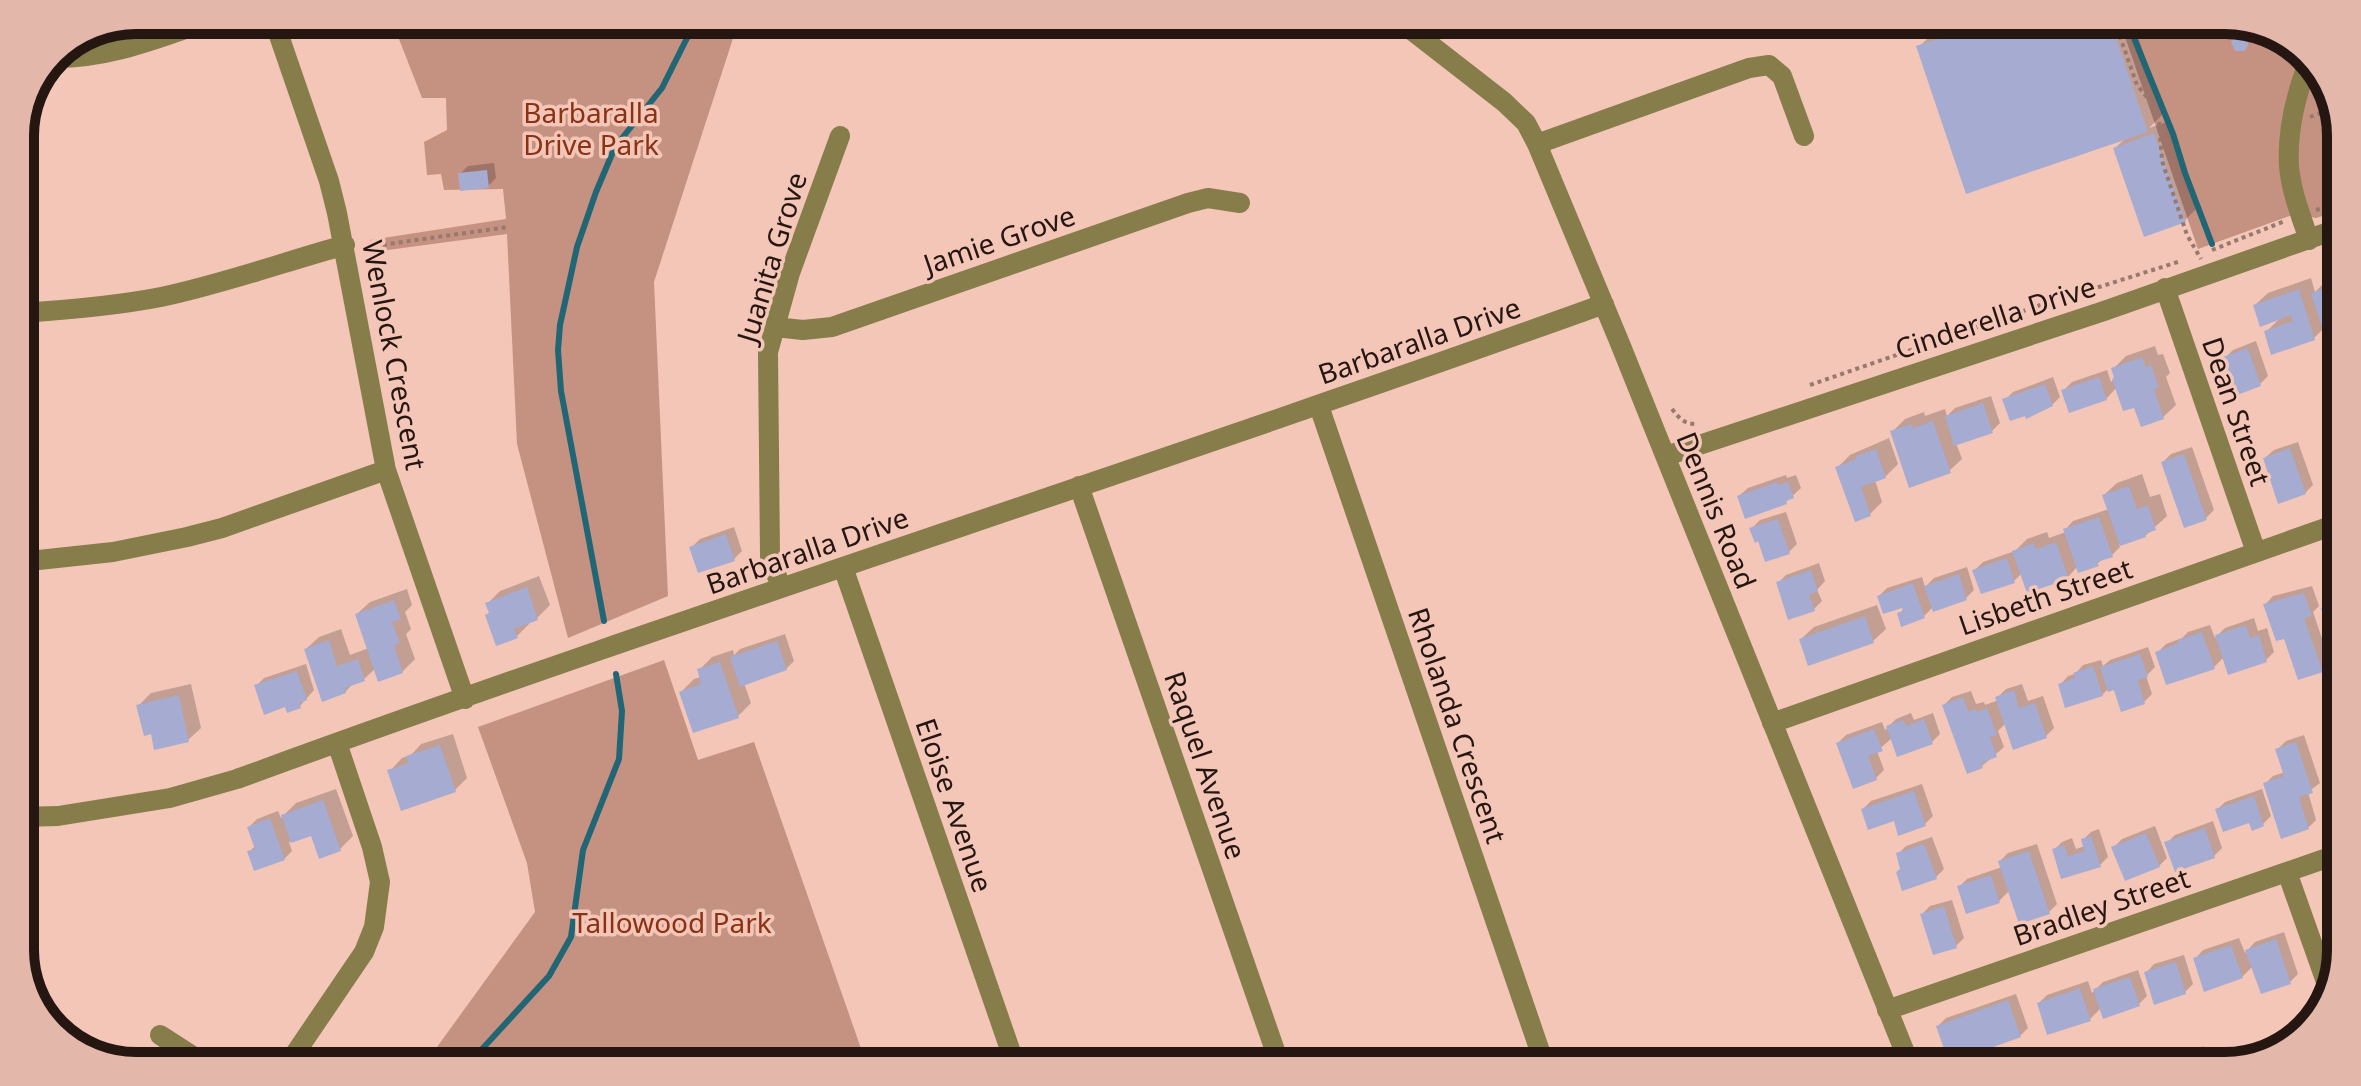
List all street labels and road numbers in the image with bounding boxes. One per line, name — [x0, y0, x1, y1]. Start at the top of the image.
street label: Juanita Grove — [726, 167, 815, 350]
street label: Jamie Grove — [915, 195, 1080, 284]
street label: Wenlock Crescent — [354, 237, 436, 473]
street label: Cinderella Drive — [1890, 267, 2100, 367]
street label: Barbaralla Drive — [1313, 288, 1525, 392]
street label: Dean Street — [2194, 332, 2280, 490]
street label: Dennis Road — [1668, 426, 1766, 594]
street label: Barbaralla Drive — [701, 498, 913, 602]
street label: Lisbeth Street — [1953, 549, 2137, 643]
street label: Rholanda Crescent — [1400, 602, 1516, 848]
street label: Raquel Avenue — [1156, 666, 1256, 864]
street label: Eloise Avenue — [907, 713, 1003, 897]
street label: Bradley Street — [2008, 858, 2194, 954]

